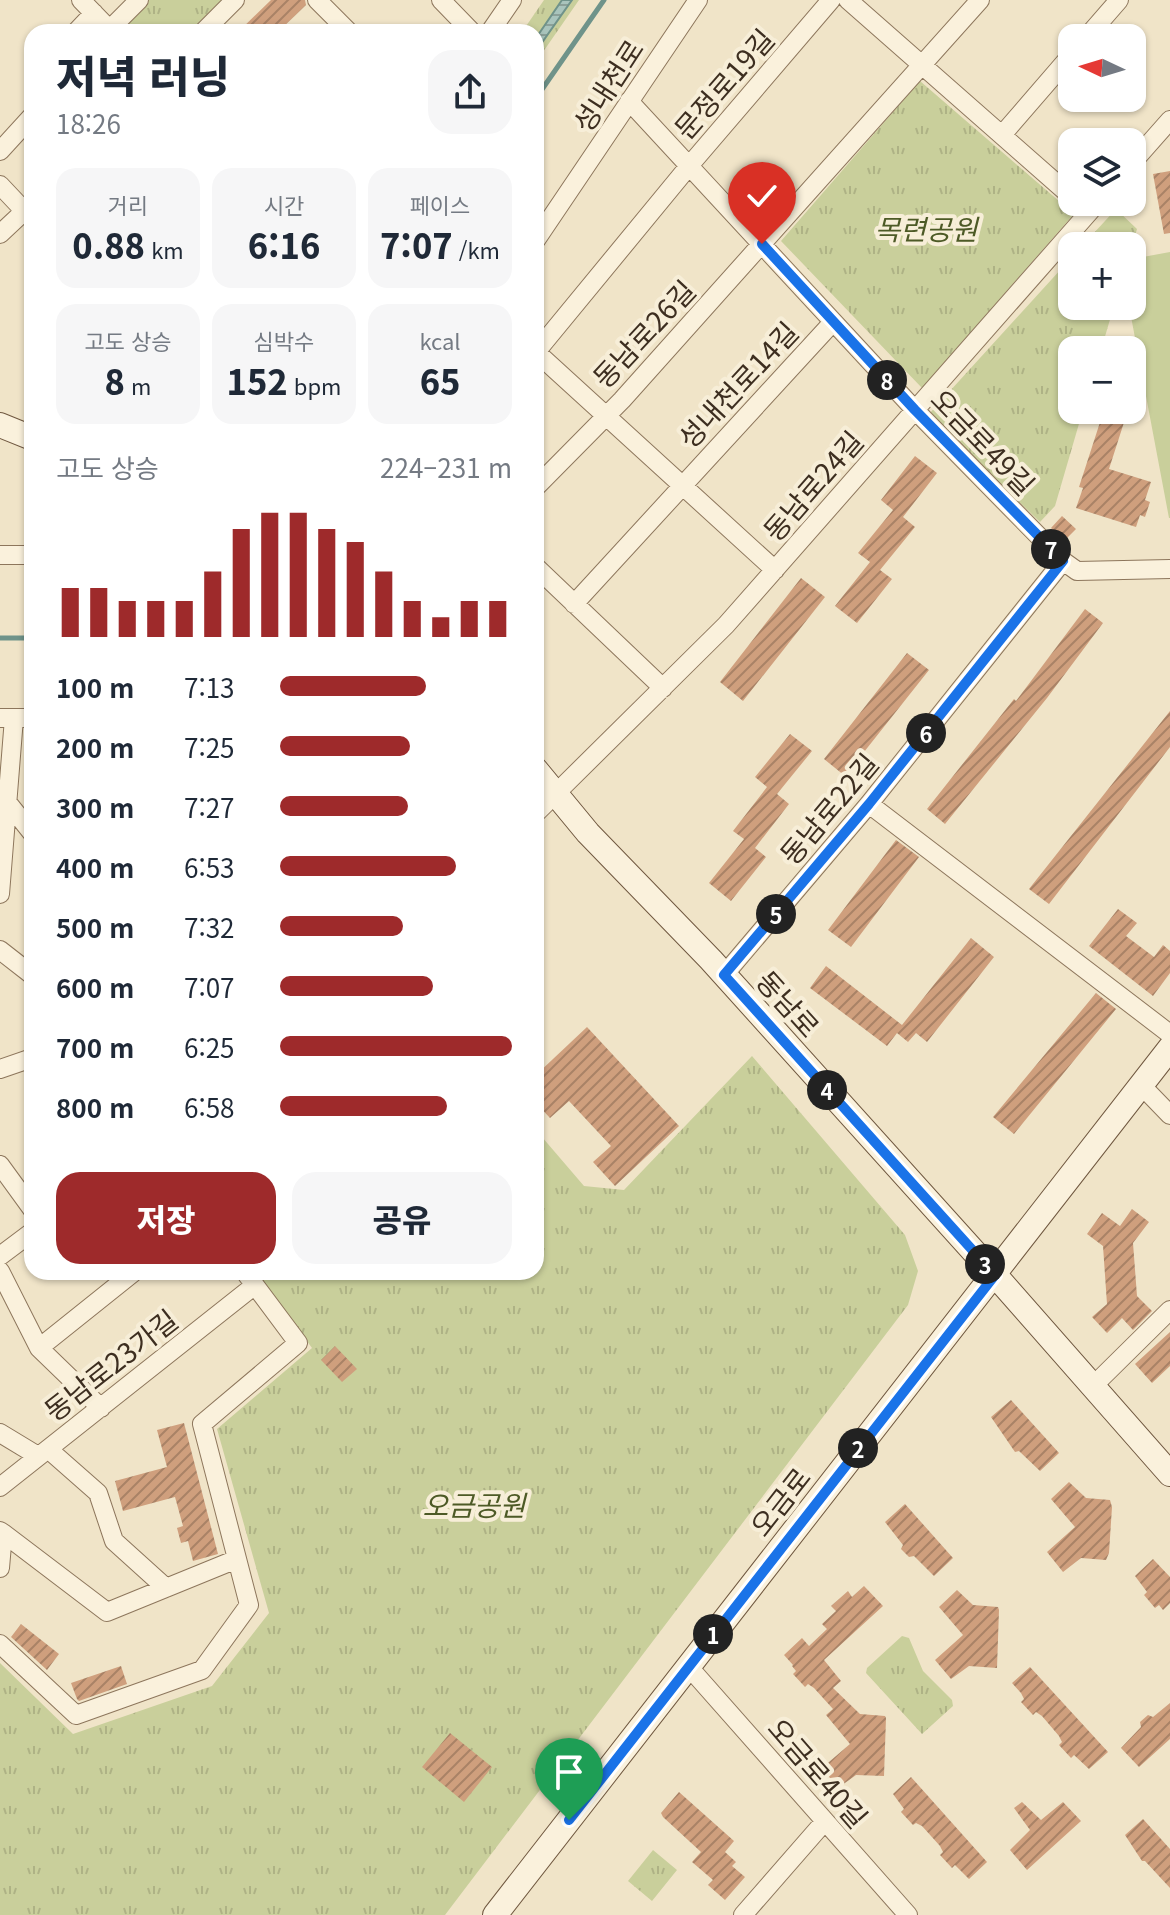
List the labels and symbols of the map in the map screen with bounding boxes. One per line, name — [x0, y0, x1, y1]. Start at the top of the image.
street label: 문정로19길 — [664, 19, 782, 147]
north arrow — [1058, 24, 1146, 112]
street label: 성내천로 — [562, 31, 652, 139]
pin — [728, 162, 796, 244]
park label: 목련공원 — [874, 208, 980, 248]
street label: 동남로26길 — [583, 270, 703, 396]
street label: 성내천로14길 — [668, 312, 806, 456]
pin: 8 — [867, 360, 907, 400]
street label: 오금로49길 — [923, 379, 1045, 503]
street label: 동남로24길 — [753, 421, 871, 549]
pin: 7 — [1031, 529, 1071, 569]
pin: 6 — [906, 713, 946, 753]
street label: 동남로22길 — [770, 744, 886, 872]
pin: 5 — [756, 894, 796, 934]
street label: 동남로 — [748, 961, 830, 1045]
pin: 4 — [807, 1070, 847, 1110]
pin: 3 — [965, 1244, 1005, 1284]
street label: 동남로23가길 — [35, 1299, 185, 1429]
pin: 2 — [838, 1428, 878, 1468]
street label: 오금로 — [739, 1458, 819, 1544]
park label: 오금공원 — [422, 1484, 528, 1524]
pin: 1 — [693, 1614, 733, 1654]
street label: 오금로40길 — [760, 1708, 878, 1836]
pin — [535, 1738, 603, 1820]

